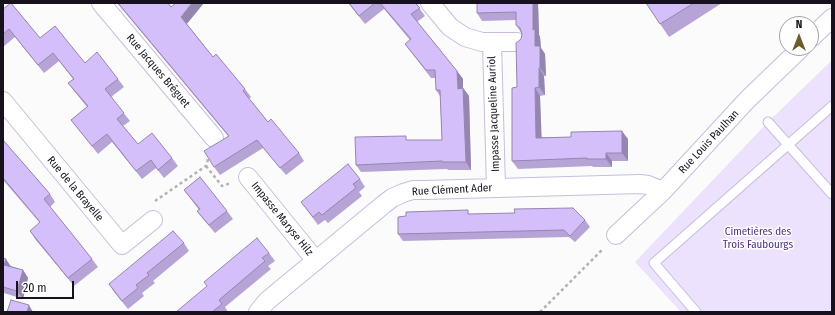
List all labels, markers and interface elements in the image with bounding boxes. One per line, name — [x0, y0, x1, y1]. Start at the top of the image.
north arrow — [779, 16, 819, 56]
text: N — [796, 18, 802, 31]
street label: Rue Jacques Bréguet — [123, 32, 193, 110]
street label: Impasse Jacqueline Auriol — [485, 56, 503, 172]
street label: Rue Louis Paulhan — [676, 107, 742, 177]
street label: Rue de la Brayelle — [44, 154, 106, 224]
street label: Impasse Maryse Hilz — [248, 179, 316, 259]
street label: Rue Clément Ader — [412, 181, 492, 199]
park label: Cimetières des Trois Faubourgs — [723, 225, 793, 251]
scale bar — [18, 273, 76, 299]
text: 20 m — [23, 281, 47, 295]

